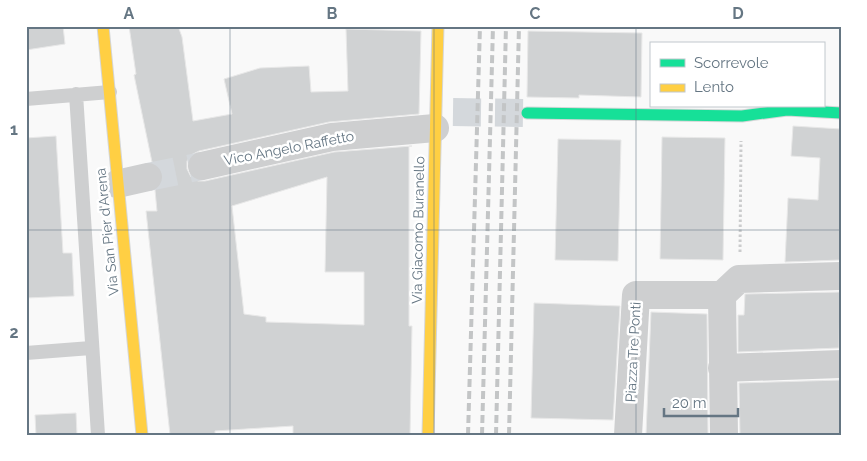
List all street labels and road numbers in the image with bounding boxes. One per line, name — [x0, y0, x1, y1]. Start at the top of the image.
street label: Vico Angelo Raffetto — [223, 128, 355, 168]
street label: Via Giacomo Buranello — [409, 156, 427, 304]
street label: Via San Pier d'Arena — [92, 167, 122, 297]
street label: Piazza Tre Ponti — [622, 301, 644, 403]

